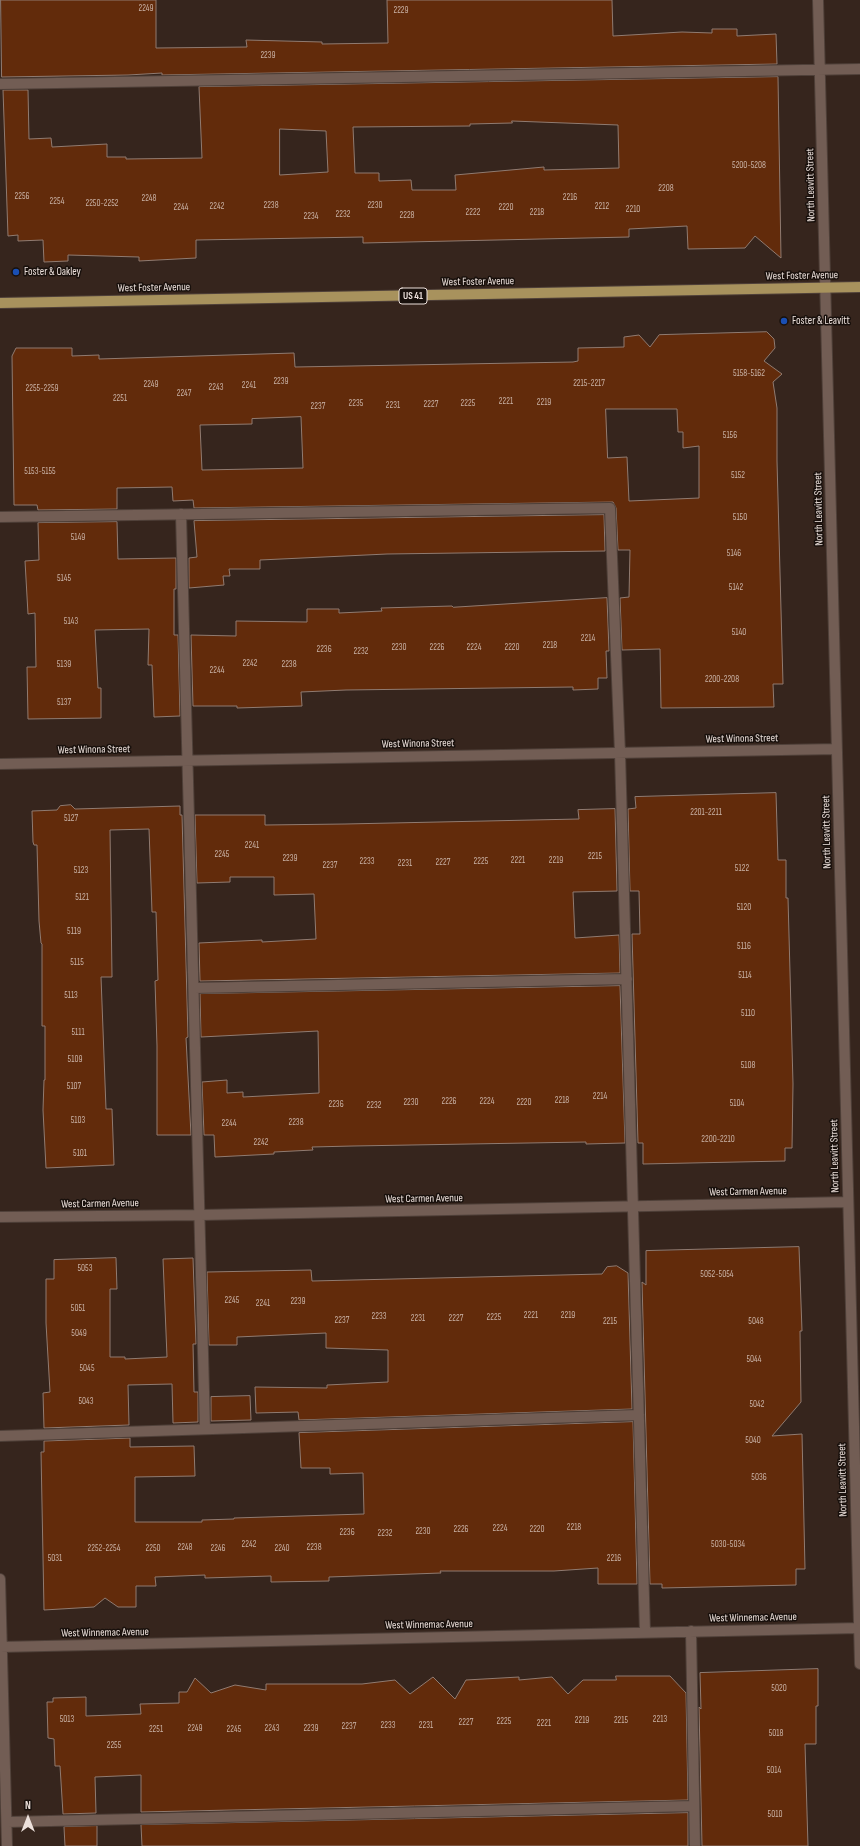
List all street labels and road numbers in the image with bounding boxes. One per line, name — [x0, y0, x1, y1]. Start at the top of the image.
street label: North Leavitt Street — [804, 148, 818, 222]
street label: West Foster Avenue — [766, 269, 838, 283]
street label: West Foster Avenue — [442, 275, 514, 289]
street label: West Foster Avenue — [118, 281, 190, 295]
road number: US 41 — [399, 288, 427, 304]
street label: North Leavitt Street — [812, 472, 826, 546]
street label: West Winona Street — [705, 732, 779, 746]
street label: West Winona Street — [381, 737, 455, 751]
street label: West Winona Street — [57, 743, 131, 757]
street label: North Leavitt Street — [820, 795, 834, 869]
street label: North Leavitt Street — [828, 1119, 842, 1193]
street label: West Carmen Avenue — [709, 1185, 787, 1199]
street label: West Carmen Avenue — [385, 1192, 463, 1206]
street label: West Carmen Avenue — [61, 1197, 139, 1211]
street label: North Leavitt Street — [836, 1443, 850, 1517]
street label: West Winnemac Avenue — [709, 1611, 797, 1625]
street label: West Winnemac Avenue — [385, 1618, 473, 1632]
street label: West Winnemac Avenue — [61, 1626, 149, 1640]

